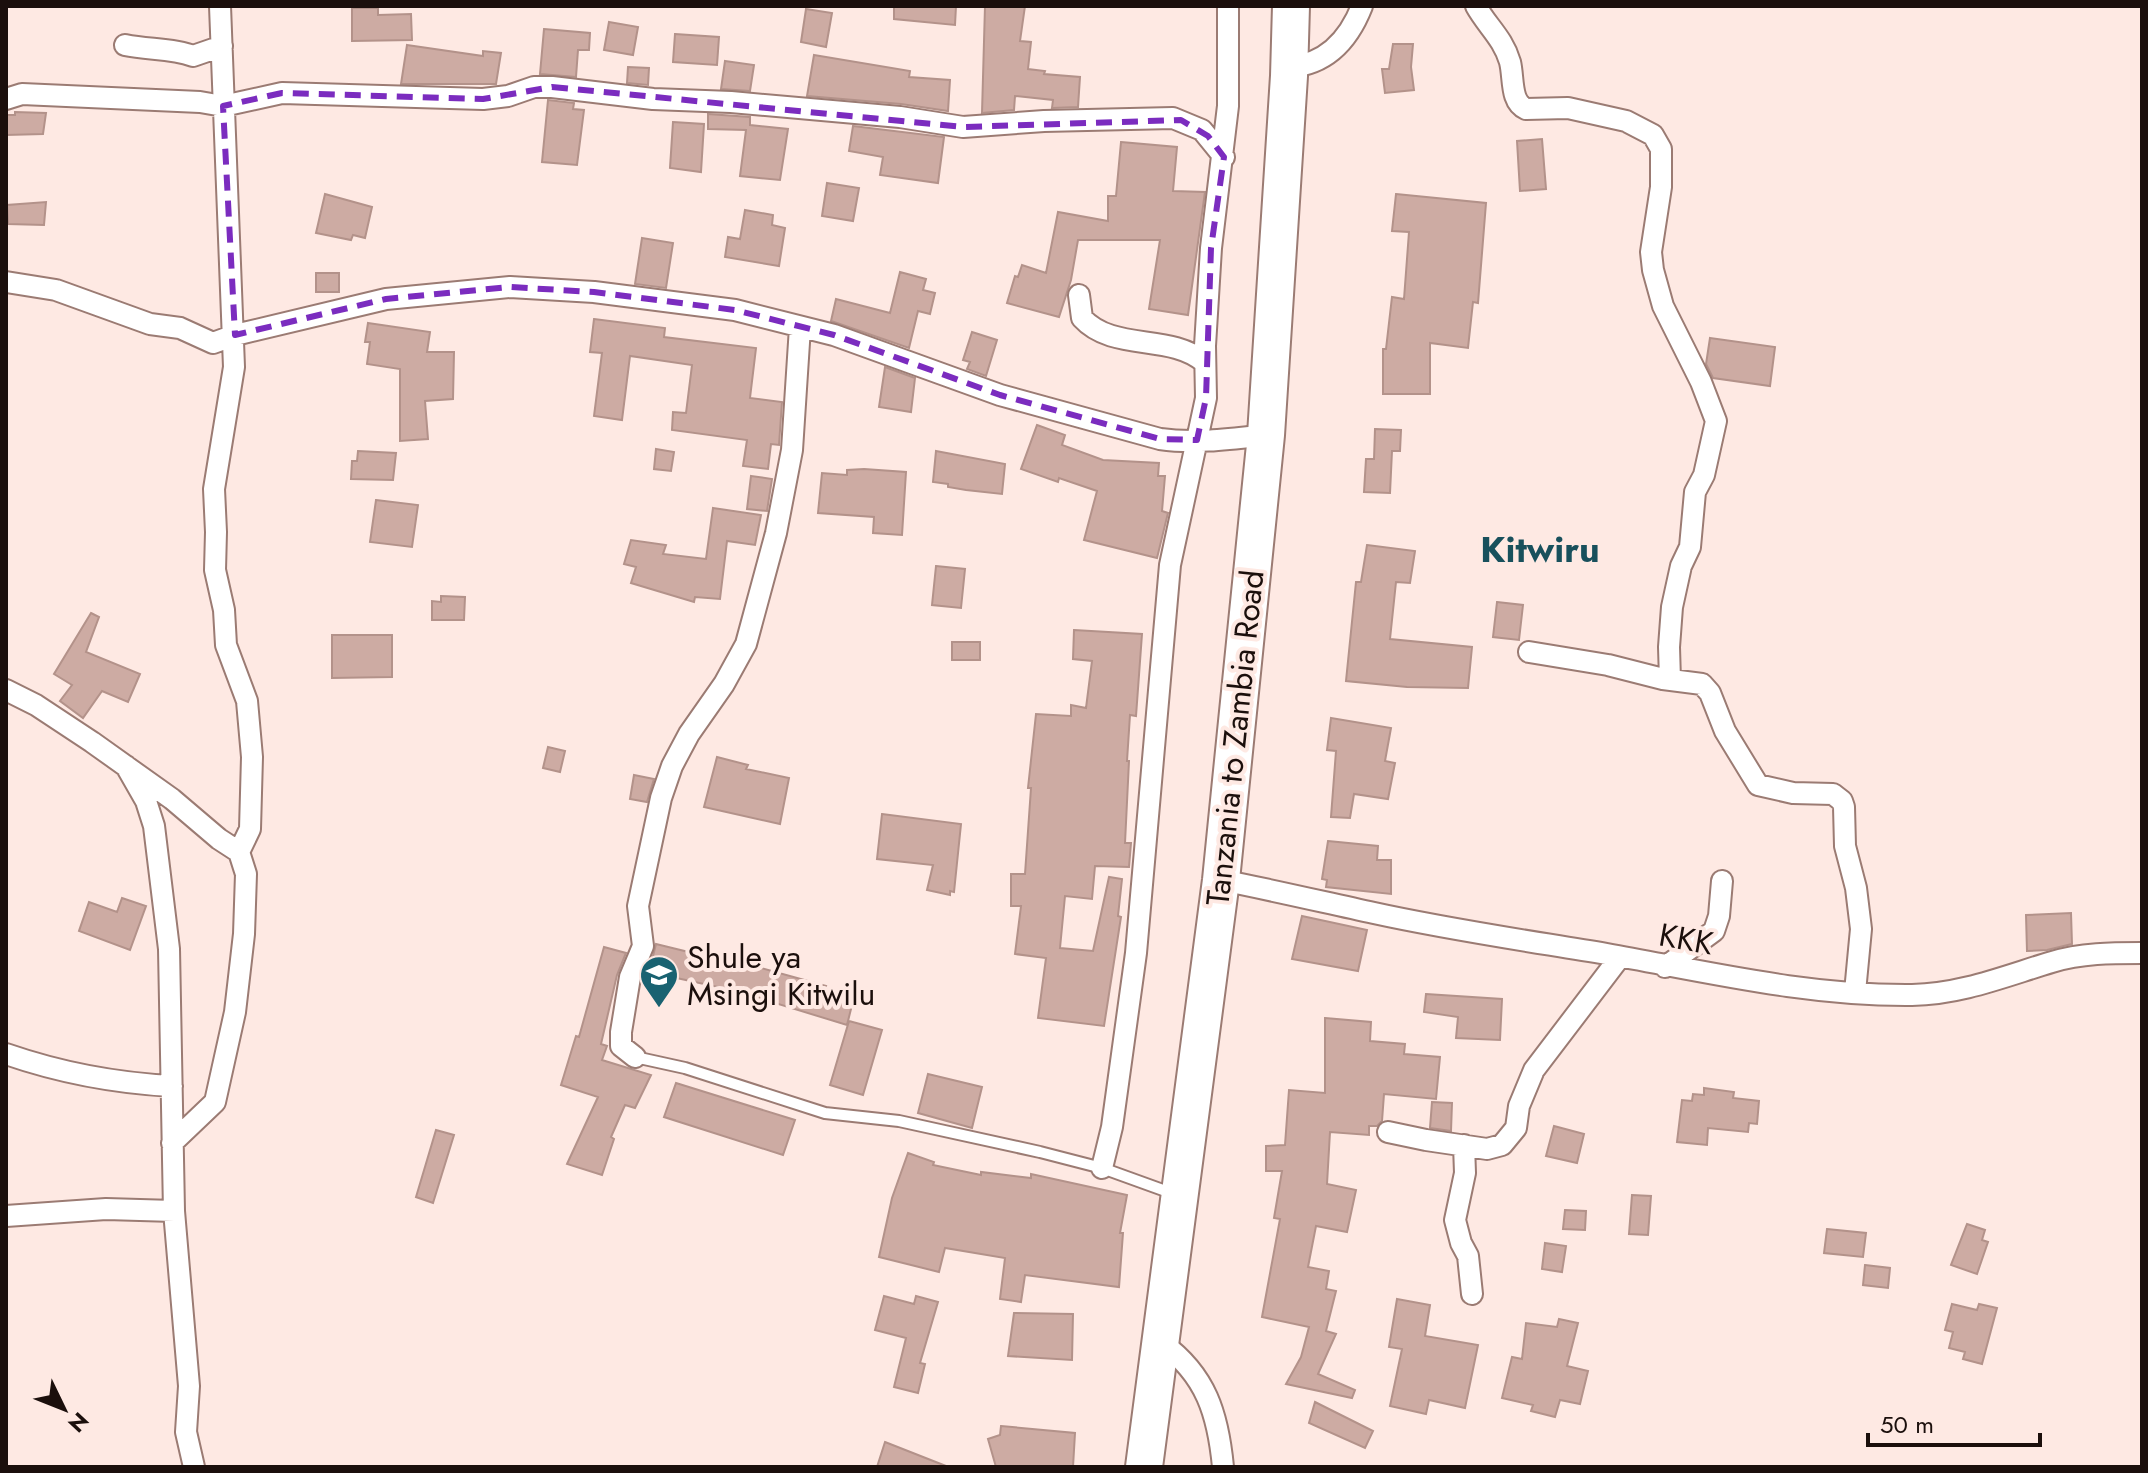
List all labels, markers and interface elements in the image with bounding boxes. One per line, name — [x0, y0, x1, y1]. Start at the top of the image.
district label: Kitwiru — [1480, 523, 1600, 575]
street label: Tanzania to Zambia Road — [1195, 568, 1275, 908]
street label: KKK — [1655, 912, 1717, 966]
place label: Shule ya Msingi Kitwilu — [687, 934, 875, 1017]
school or university icon: Shule ya Msingi Kitwilu — [638, 954, 680, 1009]
north arrow — [24, 1369, 104, 1449]
scale bar — [1868, 1397, 2040, 1447]
text: N — [61, 1405, 96, 1440]
text: 50 m — [1880, 1407, 1934, 1442]

